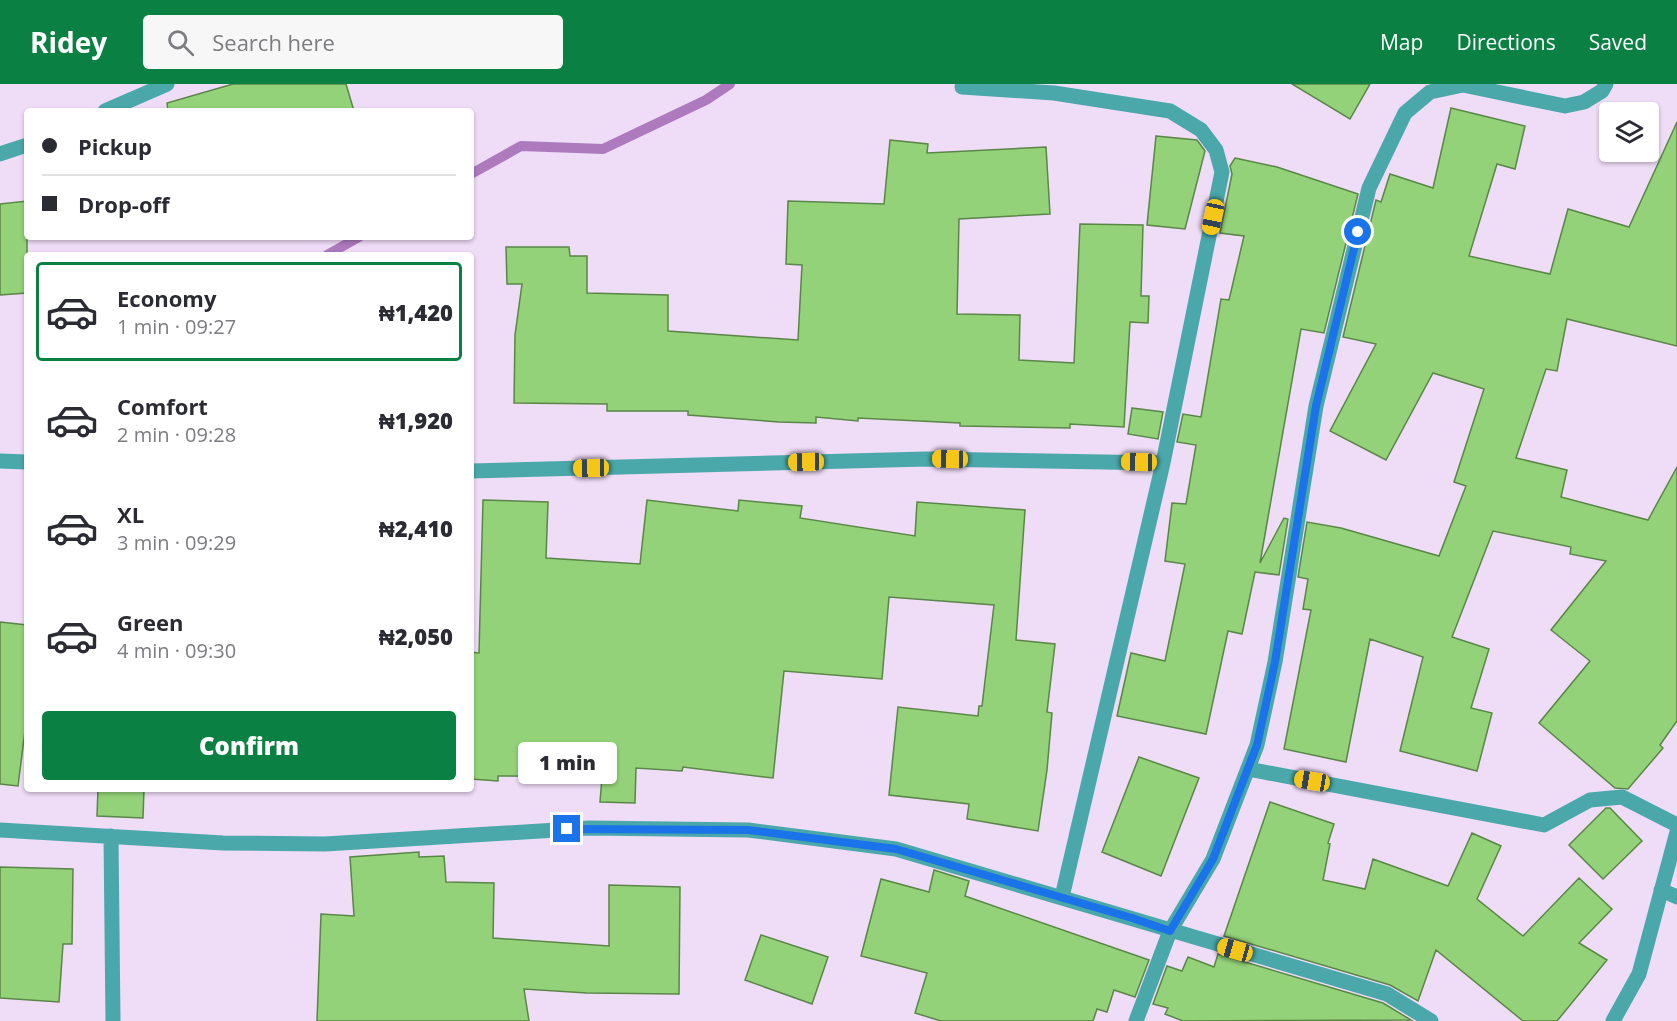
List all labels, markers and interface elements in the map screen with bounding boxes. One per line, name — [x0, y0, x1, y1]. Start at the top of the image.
search box — [143, 15, 563, 69]
text: Ridey — [30, 23, 107, 61]
icon: search — [164, 26, 197, 59]
text: Search here — [212, 27, 335, 57]
text: Map — [1380, 28, 1423, 56]
text: Directions — [1456, 28, 1556, 56]
text: Saved — [1589, 28, 1647, 56]
map controls — [1599, 102, 1659, 162]
button: layers — [1599, 102, 1659, 162]
text: Pickup — [78, 131, 152, 161]
text: Drop-off — [78, 189, 170, 219]
car — [1200, 198, 1226, 236]
route start — [1344, 218, 1371, 245]
text: Economy — [117, 283, 216, 313]
icon: car — [45, 285, 99, 339]
text: ₦1,420 — [379, 297, 453, 327]
text: 1 min · 09:27 — [117, 313, 236, 340]
text: Comfort — [117, 391, 208, 421]
icon: car — [45, 393, 99, 447]
text: ₦1,920 — [379, 405, 453, 435]
text: 2 min · 09:28 — [117, 421, 236, 448]
car — [932, 450, 968, 468]
car — [788, 453, 824, 471]
car — [1121, 453, 1157, 471]
car — [573, 459, 609, 477]
text: XL — [117, 499, 144, 529]
icon: car — [45, 501, 99, 555]
text: ₦2,410 — [379, 513, 453, 543]
text: 3 min · 09:29 — [117, 529, 236, 556]
text: Green — [117, 607, 183, 637]
icon: car — [45, 609, 99, 663]
text: ₦2,050 — [379, 621, 453, 651]
text: 4 min · 09:30 — [117, 637, 236, 664]
button: Confirm — [42, 711, 456, 780]
callout: 1 min — [518, 742, 616, 784]
text: 1 min — [539, 749, 596, 776]
car — [1293, 769, 1331, 793]
route end — [553, 815, 580, 842]
car — [1215, 936, 1255, 964]

